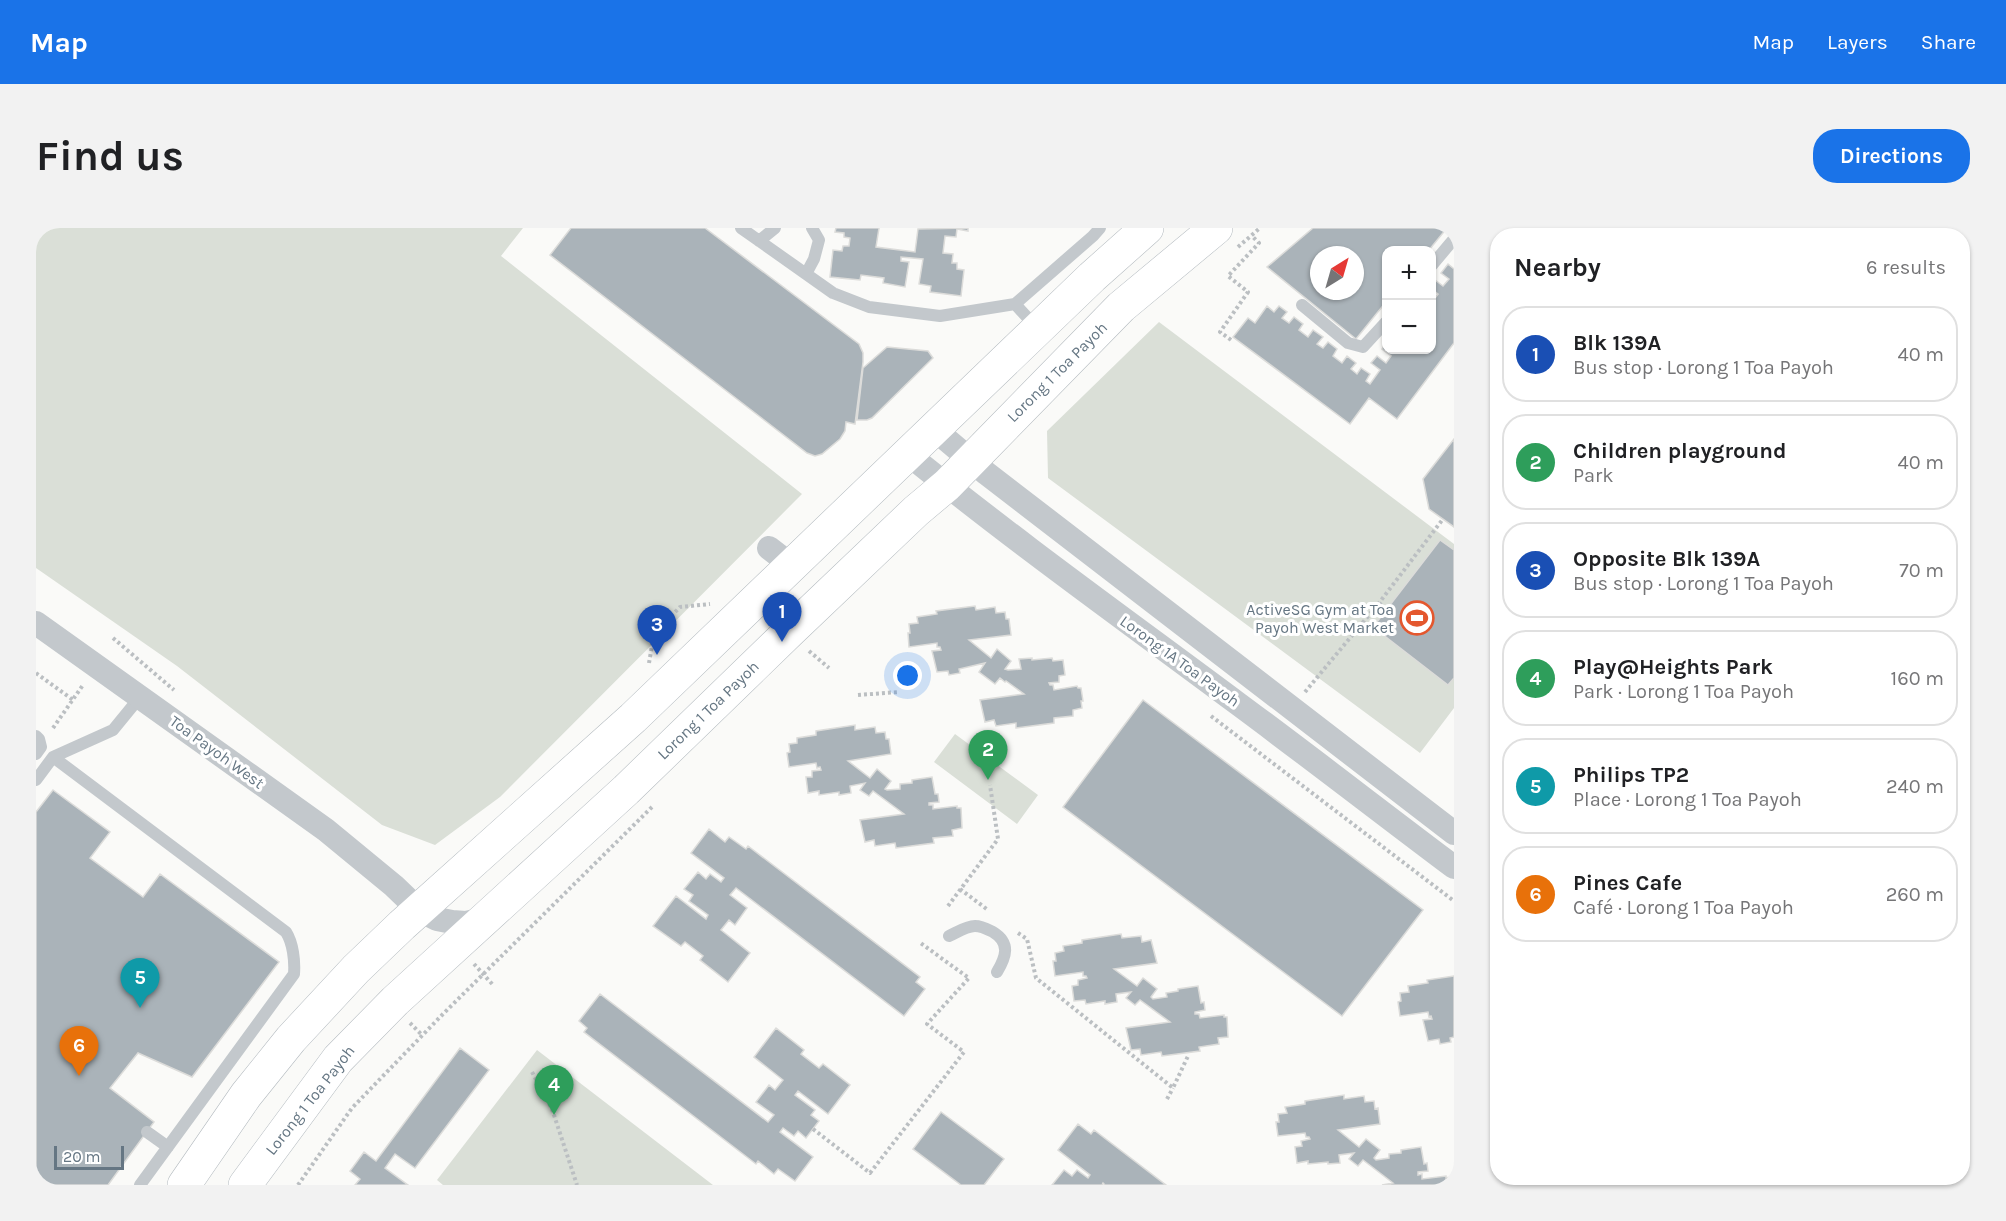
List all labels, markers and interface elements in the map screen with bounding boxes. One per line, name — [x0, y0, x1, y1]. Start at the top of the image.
text: Map — [30, 26, 88, 59]
text: Map — [1752, 30, 1794, 54]
text: Layers — [1827, 30, 1888, 54]
text: Share — [1921, 30, 1976, 54]
button: Directions — [1813, 129, 1970, 183]
text: Find us — [36, 131, 184, 181]
north arrow — [1310, 246, 1364, 300]
map controls — [1382, 246, 1436, 354]
button: + — [1382, 246, 1436, 300]
text: Nearby — [1514, 252, 1601, 283]
text: 6 results — [1866, 256, 1946, 279]
button: − — [1382, 300, 1436, 354]
street label: Lorong 1 Toa Payoh — [1003, 318, 1111, 426]
text: Blk 139A — [1573, 330, 1661, 356]
text: 1 — [1532, 343, 1539, 366]
text: 40 m — [1898, 343, 1944, 366]
text: Bus stop · Lorong 1 Toa Payoh — [1573, 356, 1834, 379]
text: Children playground — [1573, 438, 1787, 464]
text: 2 — [1529, 451, 1542, 474]
text: 40 m — [1898, 451, 1944, 474]
text: Park — [1573, 464, 1614, 487]
text: Opposite Blk 139A — [1573, 546, 1760, 572]
text: 3 — [1529, 559, 1542, 582]
text: 70 m — [1899, 559, 1944, 582]
text: Bus stop · Lorong 1 Toa Payoh — [1573, 572, 1834, 595]
pin: 1 — [762, 592, 802, 642]
place label: ActiveSG Gym at Toa Payoh West Market — [1246, 600, 1394, 637]
sports icon: ActiveSG Gym at Toa Payoh West Market — [1399, 600, 1435, 636]
pin: 3 — [638, 606, 676, 655]
street label: Lorong 1A Toa Payoh — [1117, 611, 1243, 711]
text: Play@Heights Park — [1573, 654, 1773, 680]
street label: Lorong 1 Toa Payoh — [653, 657, 763, 763]
your location — [893, 661, 922, 690]
text: 4 — [1530, 667, 1541, 690]
text: 160 m — [1891, 667, 1944, 690]
text: Park · Lorong 1 Toa Payoh — [1573, 680, 1794, 703]
street label: Toa Payoh West — [166, 711, 268, 793]
pin: 2 — [968, 730, 1008, 780]
text: Philips TP2 — [1573, 762, 1689, 788]
text: 5 — [1530, 775, 1541, 798]
text: 240 m — [1886, 775, 1944, 798]
text: Place · Lorong 1 Toa Payoh — [1573, 788, 1802, 811]
text: Pines Cafe — [1573, 870, 1682, 896]
text: 6 — [1529, 883, 1542, 906]
text: 260 m — [1886, 883, 1944, 906]
text: Café · Lorong 1 Toa Payoh — [1573, 896, 1794, 919]
pin: 5 — [120, 958, 160, 1008]
pin: 6 — [60, 1026, 99, 1076]
street label: Lorong 1 Toa Payoh — [261, 1041, 359, 1159]
pin: 4 — [534, 1066, 574, 1115]
scale bar — [54, 1143, 124, 1170]
text: 20 m — [63, 1147, 101, 1166]

